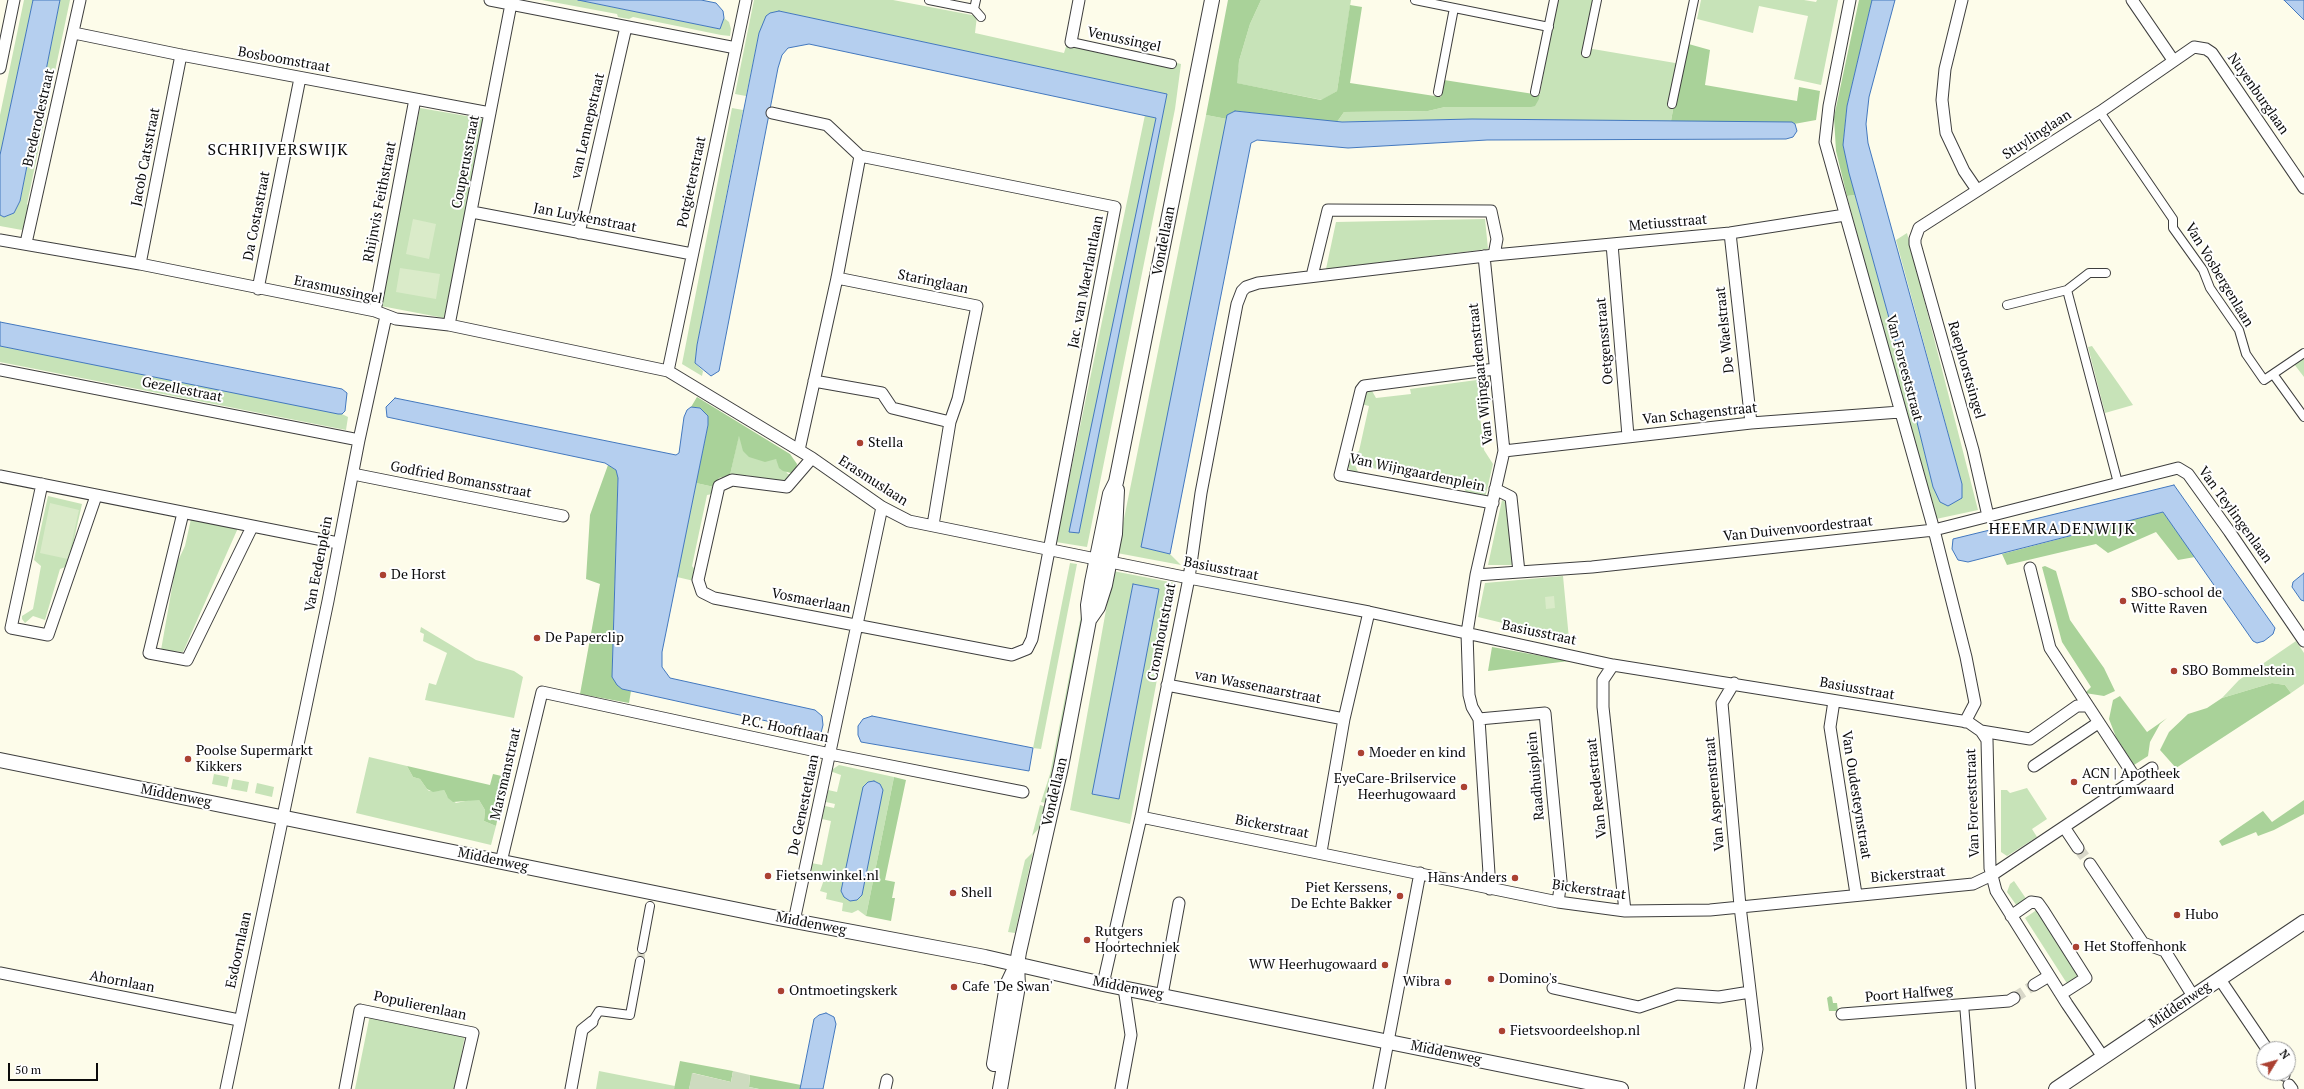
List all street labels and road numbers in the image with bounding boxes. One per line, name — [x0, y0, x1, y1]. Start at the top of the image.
street label: Venussingel — [1086, 24, 1162, 56]
street label: Bosboomstraat — [236, 44, 332, 76]
street label: Nuyenburglaan — [2224, 50, 2292, 138]
street label: Brederodestraat — [20, 68, 58, 168]
street label: van Lennepstraat — [568, 71, 608, 181]
street label: Jacob Catsstraat — [128, 106, 164, 208]
street label: Stuylinglaan — [1999, 107, 2075, 163]
street label: Couperusstraat — [449, 114, 483, 210]
street label: Potgieterstraat — [674, 135, 710, 229]
street label: Rhijnvis Feithstraat — [360, 140, 400, 264]
street label: Da Costastraat — [240, 170, 274, 262]
street label: Jan Luykenstraat — [532, 200, 638, 236]
street label: Vondellaan — [1149, 205, 1179, 277]
street label: Metiusstraat — [1628, 211, 1708, 235]
street label: Jac. van Maerlantlaan — [1065, 214, 1107, 350]
street label: Van Vosbergenlaan — [2181, 220, 2257, 330]
street label: Staringlaan — [896, 266, 970, 298]
street label: Erasmussingel — [292, 272, 384, 308]
street label: De Waelstraat — [1712, 286, 1738, 374]
street label: Oetgensstraat — [1593, 297, 1617, 385]
street label: Van Wijngaardenstraat — [1465, 302, 1497, 446]
street label: Van Foreeststraat — [1882, 313, 1926, 423]
street label: Raephorstsingel — [1944, 319, 1988, 421]
street label: Gezellestraat — [140, 374, 224, 406]
street label: Van Schagenstraat — [1642, 400, 1758, 428]
street label: Van Wijngaardenplein — [1347, 450, 1487, 496]
street label: Erasmuslaan — [835, 452, 911, 510]
street label: Godfried Bomansstraat — [389, 458, 533, 502]
street label: Van Teylingenlaan — [2194, 464, 2276, 566]
street label: Van Duivenvoordestraat — [1722, 513, 1874, 545]
street label: Van Eedenplein — [301, 515, 337, 613]
street label: Basiusstraat — [1182, 554, 1260, 584]
street label: Cromhoutstraat — [1144, 582, 1180, 682]
street label: Vosmaerlaan — [770, 585, 852, 617]
street label: Basiusstraat — [1500, 617, 1578, 649]
street label: van Wassenaarstraat — [1194, 667, 1322, 707]
street label: Basiusstraat — [1818, 674, 1896, 704]
street label: P.C. Hooftlaan — [740, 712, 830, 746]
street label: Marsmanstraat — [487, 726, 525, 822]
street label: Van Oudesteynstraat — [1838, 730, 1874, 860]
street label: Raadhuisplein — [1524, 731, 1548, 821]
street label: Van Asperenstraat — [1702, 736, 1728, 852]
street label: Van Reedestraat — [1583, 737, 1611, 839]
street label: Van Foreeststraat — [1963, 748, 1983, 858]
street label: De Genestetlaan — [785, 753, 823, 857]
street label: Vondellaan — [1039, 756, 1071, 828]
street label: Middenweg — [139, 781, 213, 811]
street label: Bickerstraat — [1234, 812, 1310, 842]
street label: Middenweg — [456, 844, 530, 876]
street label: Bickerstraat — [1870, 863, 1946, 887]
street label: Bickerstraat — [1551, 876, 1627, 904]
street label: Middenweg — [774, 909, 848, 939]
street label: Esdoornlaan — [223, 910, 255, 990]
street label: Ahornlaan — [88, 967, 156, 997]
street label: Middenweg — [1091, 973, 1165, 1003]
street label: Middenweg — [2146, 978, 2214, 1032]
street label: Poort Halfweg — [1864, 982, 1954, 1006]
street label: Populierenlaan — [372, 988, 468, 1024]
street label: Middenweg — [1409, 1037, 1483, 1069]

